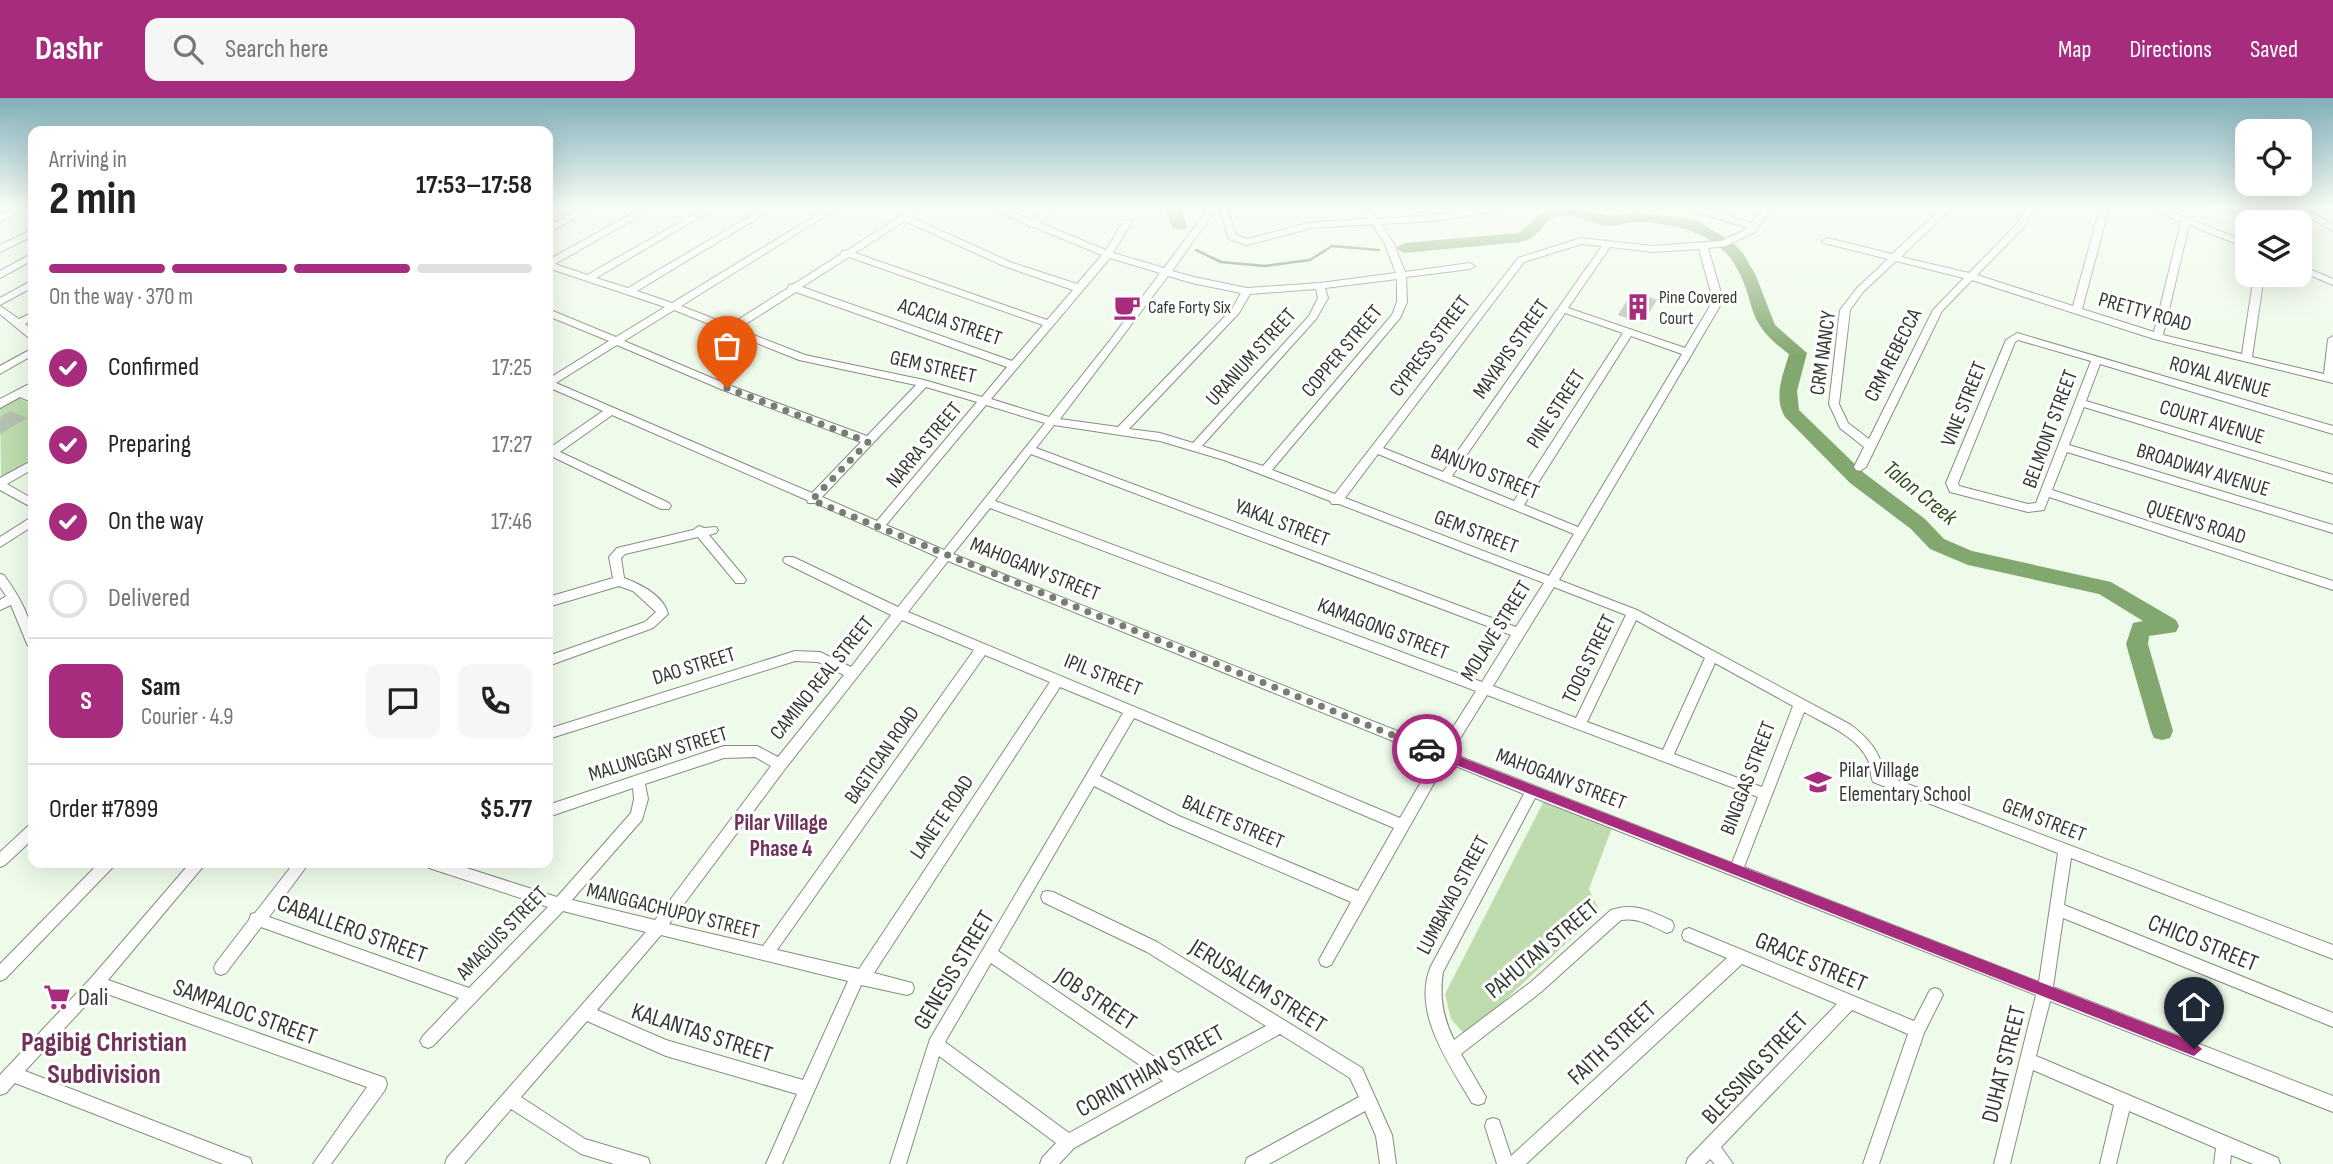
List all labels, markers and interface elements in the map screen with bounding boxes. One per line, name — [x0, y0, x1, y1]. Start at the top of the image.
search box — [145, 18, 635, 81]
text: Dashr — [35, 29, 103, 69]
icon: search — [169, 30, 207, 68]
text: Search here — [225, 34, 328, 65]
text: Map — [2058, 35, 2091, 64]
text: Directions — [2129, 35, 2212, 64]
text: Saved — [2250, 35, 2298, 64]
map controls — [2235, 119, 2312, 287]
button: locate — [2235, 119, 2312, 196]
text: Arriving in — [49, 146, 127, 174]
text: 17:53–17:58 — [416, 170, 532, 201]
text: 2 min — [49, 172, 137, 227]
button: layers — [2235, 210, 2312, 287]
text: On the way · 370 m — [49, 283, 193, 311]
place label: Pine Covered Court — [1659, 287, 1737, 329]
street label: PRETTY ROAD — [2096, 287, 2194, 337]
street label: CYPRESS STREET — [1384, 290, 1476, 401]
street label: ACACIA STREET — [894, 292, 1005, 351]
cafe icon: Cafe Forty Six — [1112, 292, 1142, 322]
building icon: Pine Covered Court — [1623, 292, 1653, 322]
street label: MAYAPIS STREET — [1468, 294, 1555, 404]
place label: Cafe Forty Six — [1148, 297, 1231, 318]
street label: COPPER STREET — [1296, 299, 1388, 402]
street label: URANIUM STREET — [1201, 303, 1302, 411]
street label: CRM REBECCA — [1859, 303, 1928, 406]
street label: CRM NANCY — [1805, 309, 1841, 397]
pin — [697, 316, 757, 388]
icon: bag — [708, 327, 746, 365]
street label: GEM STREET — [887, 345, 979, 389]
icon: check — [49, 349, 87, 387]
street label: ROYAL AVENUE — [2167, 351, 2273, 403]
text: Confirmed — [108, 352, 199, 383]
text: 17:25 — [492, 354, 532, 382]
street label: VINE STREET — [1936, 357, 1992, 450]
street label: PINE STREET — [1521, 365, 1591, 453]
street label: BELMONT STREET — [2017, 366, 2083, 492]
street label: COURT AVENUE — [2157, 394, 2267, 450]
street label: NARRA STREET — [881, 397, 967, 493]
icon: check — [49, 426, 87, 464]
text: Preparing — [108, 429, 191, 460]
text: 17:27 — [492, 431, 532, 459]
street label: BROADWAY AVENUE — [2133, 438, 2273, 502]
street label: BANUYO STREET — [1427, 439, 1543, 505]
water label: Talon Creek — [1877, 455, 1964, 532]
street label: YAKAL STREET — [1231, 494, 1333, 553]
street label: QUEEN'S ROAD — [2143, 494, 2249, 550]
icon: check — [49, 503, 87, 541]
street label: GEM STREET — [1430, 505, 1522, 560]
text: On the way — [108, 506, 204, 537]
text: 17:46 — [491, 508, 532, 536]
street label: MAHOGANY STREET — [966, 532, 1104, 607]
street label: MOLAVE STREET — [1455, 576, 1537, 686]
text: Delivered — [108, 583, 190, 614]
street label: KAMAGONG STREET — [1314, 593, 1452, 666]
street label: TOOG STREET — [1557, 610, 1621, 707]
street label: CAMINO REAL STREET — [765, 611, 880, 745]
street label: DAO STREET — [649, 641, 739, 690]
street label: IPIL STREET — [1061, 648, 1146, 702]
button: chat — [366, 664, 440, 738]
button: phone — [458, 664, 532, 738]
text: Sam — [141, 672, 181, 703]
text: S — [80, 686, 92, 717]
street label: BAGTICAN ROAD — [839, 701, 925, 809]
text: Courier · 4.9 — [141, 703, 233, 731]
courier — [1392, 714, 1462, 784]
street label: BINGGAS STREET — [1715, 717, 1781, 838]
street label: MALUNGGAY STREET — [585, 721, 731, 787]
icon: car — [1408, 730, 1446, 768]
street label: MAHOGANY STREET — [1492, 743, 1630, 816]
place label: Pilar Village Elementary School — [1839, 758, 1971, 807]
school or university icon: Pilar Village Elementary School — [1803, 767, 1833, 797]
street label: LANETE ROAD — [905, 770, 979, 864]
street label: BALETE STREET — [1178, 789, 1288, 855]
street label: GEM STREET — [1998, 793, 2090, 848]
text: Order #7899 — [49, 794, 158, 825]
text: $5.77 — [480, 794, 532, 825]
district label: Pilar Village Phase 4 — [734, 809, 828, 863]
street label: LUMBAYAO STREET — [1411, 831, 1495, 959]
street label: MANGGACHUPOY STREET — [584, 877, 762, 945]
street label: AMAGUIS STREET — [450, 881, 553, 986]
street label: CABALLERO STREET — [273, 888, 431, 970]
street label: PAHUTAN STREET — [1479, 893, 1605, 1005]
street label: GENESIS STREET — [907, 905, 1001, 1035]
street label: CHICO STREET — [2144, 908, 2263, 978]
street label: GRACE STREET — [1751, 925, 1872, 999]
street label: JERUSALEM STREET — [1184, 932, 1332, 1040]
street label: JOB STREET — [1049, 961, 1142, 1037]
street label: SAMPALOC STREET — [169, 973, 321, 1052]
pin — [2164, 977, 2224, 1049]
supermarket icon: Dali — [42, 982, 72, 1012]
place label: Dali — [78, 983, 108, 1012]
icon: home — [2175, 988, 2213, 1026]
street label: FAITH STREET — [1562, 995, 1662, 1091]
street label: KALANTAS STREET — [628, 997, 776, 1069]
street label: DUHAT STREET — [1976, 1002, 2033, 1125]
street label: BLESSING STREET — [1696, 1006, 1815, 1130]
street label: CORINTHIAN STREET — [1071, 1018, 1229, 1124]
district label: Pagibig Christian Subdivision — [21, 1026, 187, 1091]

